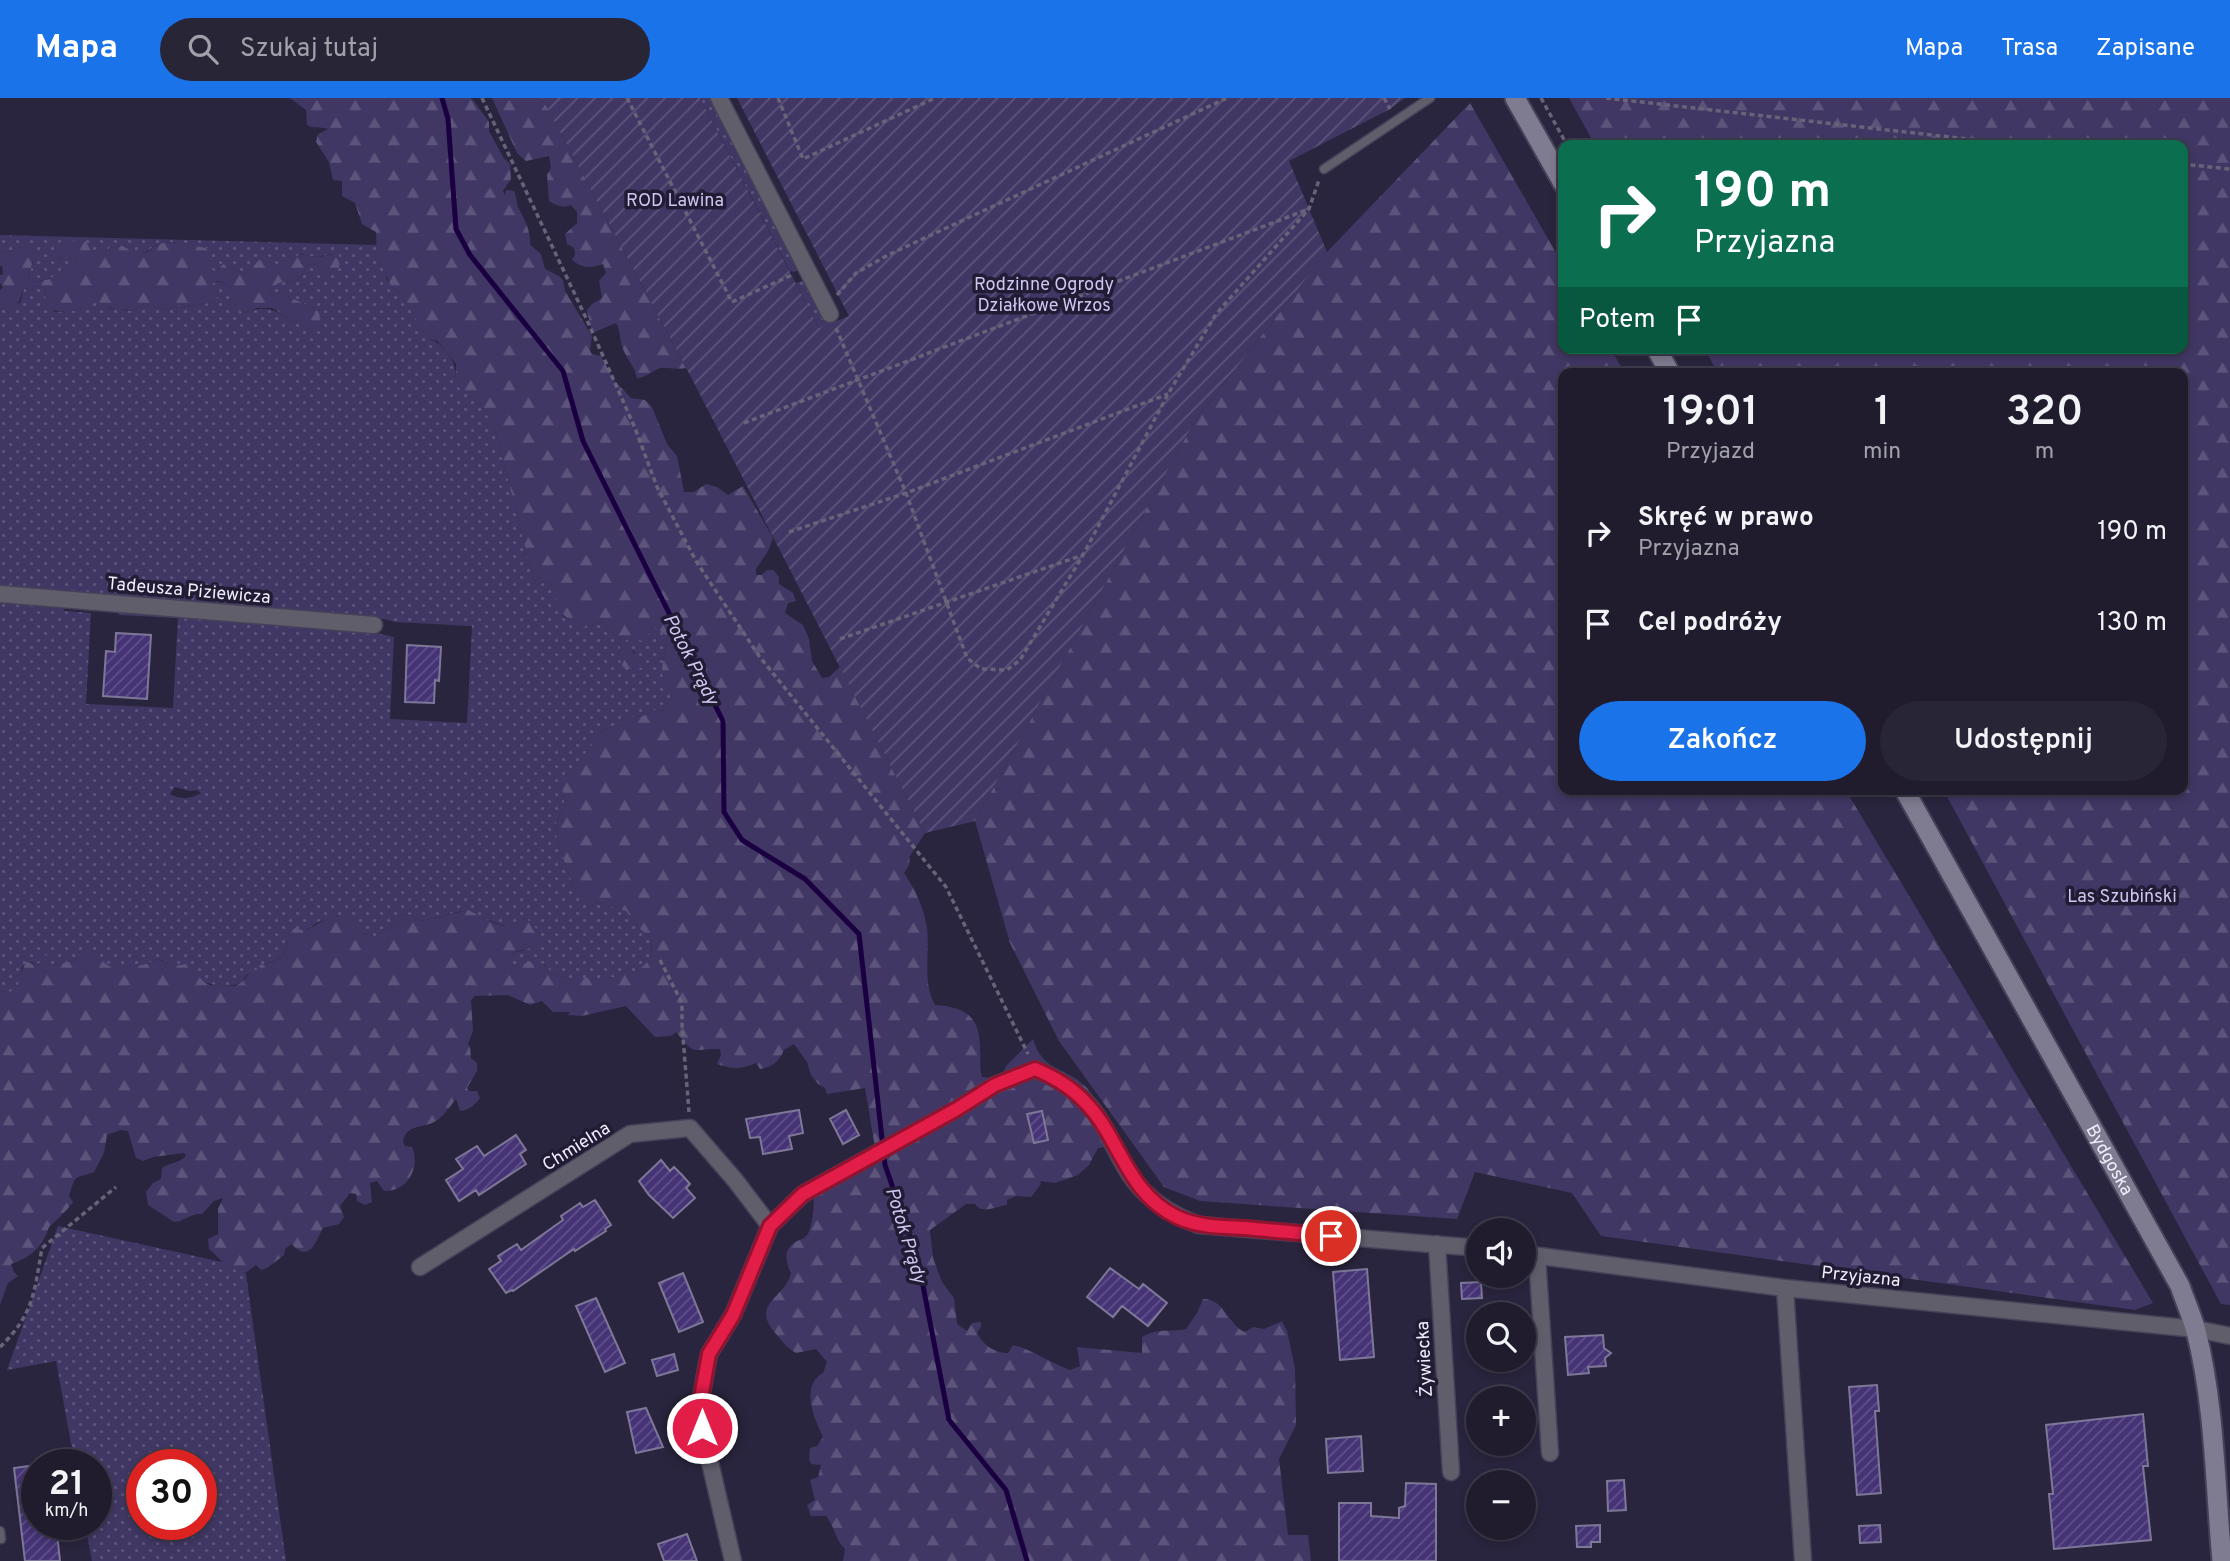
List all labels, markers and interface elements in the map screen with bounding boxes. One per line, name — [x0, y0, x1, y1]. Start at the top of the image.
search box — [160, 18, 650, 81]
text: Mapa — [35, 28, 118, 70]
icon: search — [184, 30, 222, 68]
text: Szukaj tutaj — [240, 33, 378, 66]
text: Mapa — [1905, 34, 1963, 64]
text: Trasa — [2001, 34, 2058, 64]
text: Zapisane — [2096, 34, 2195, 64]
text: 190 m — [1694, 163, 1831, 225]
icon: right — [1579, 168, 1670, 259]
park label: ROD Lawina — [626, 190, 724, 213]
text: Przyjazna — [1694, 224, 1835, 264]
park label: Rodzinne Ogrody Działkowe Wrzos — [974, 274, 1114, 318]
icon: arrive — [1670, 301, 1708, 339]
text: Potem — [1579, 304, 1656, 337]
text: 19:01 — [1663, 387, 1758, 440]
text: 1 — [1874, 387, 1890, 440]
text: 320 — [2006, 387, 2083, 440]
text: Przyjazd — [1666, 438, 1755, 467]
text: min — [1863, 438, 1901, 467]
text: m — [2035, 438, 2054, 467]
text: Skręć w prawo — [1638, 502, 1814, 535]
icon: right — [1579, 514, 1617, 552]
text: 190 m — [2097, 516, 2167, 549]
text: Przyjazna — [1638, 535, 1740, 564]
street label: Tadeusza Piziewicza — [106, 573, 272, 610]
icon: arrive — [1579, 605, 1617, 643]
text: Cel podróży — [1638, 607, 1782, 640]
text: 130 m — [2097, 607, 2167, 640]
water label: Potok Prądy — [657, 610, 724, 711]
button: Zakończ — [1579, 701, 1866, 781]
button: Udostępnij — [1880, 701, 2167, 781]
park label: Las Szubiński — [2067, 886, 2177, 909]
street label: Chmielna — [539, 1117, 615, 1177]
street label: Bydgoska — [2080, 1121, 2137, 1200]
water label: Potok Prądy — [879, 1185, 931, 1288]
pin — [1301, 1206, 1361, 1266]
icon: arrive — [1312, 1217, 1350, 1255]
map controls — [1466, 1218, 1536, 1540]
button: sound — [1466, 1218, 1536, 1288]
street label: Przyjazna — [1820, 1262, 1902, 1293]
button: search — [1466, 1302, 1536, 1372]
street label: Żywiecka — [1410, 1320, 1439, 1398]
button: + — [1466, 1386, 1536, 1456]
position arrow — [665, 1391, 739, 1465]
speed limit sign: 30 — [126, 1449, 217, 1540]
text: 21 — [49, 1463, 84, 1507]
button: − — [1466, 1470, 1536, 1540]
text: km/h — [45, 1500, 88, 1523]

